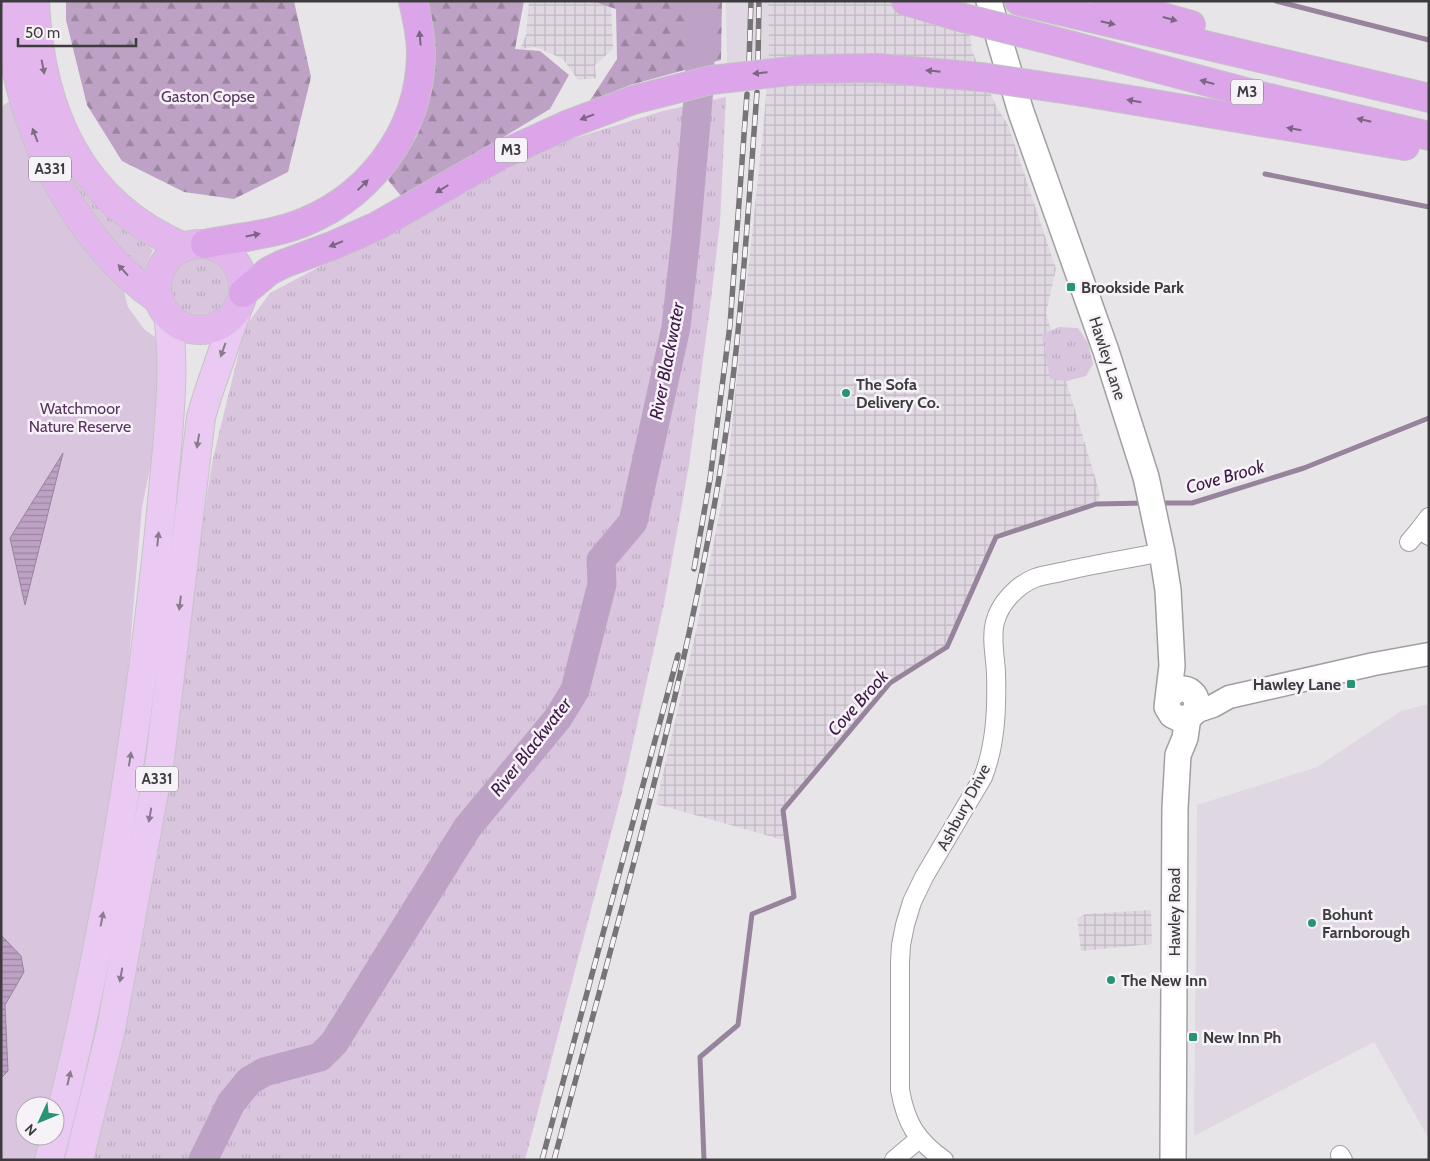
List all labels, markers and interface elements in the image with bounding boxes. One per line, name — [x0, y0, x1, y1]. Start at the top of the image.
scale bar — [18, 15, 135, 47]
one-way arrow — [1162, 15, 1177, 23]
one-way arrow — [1101, 19, 1116, 27]
text: 50 m — [25, 24, 60, 42]
one-way arrow — [415, 30, 423, 46]
one-way arrow — [39, 59, 47, 75]
one-way arrow — [924, 67, 940, 75]
one-way arrow — [752, 69, 768, 77]
one-way arrow — [1199, 77, 1214, 85]
road number: M3 — [1231, 80, 1263, 104]
park label: Gaston Copse — [161, 87, 255, 106]
one-way arrow — [1126, 97, 1142, 105]
one-way arrow — [580, 114, 595, 121]
one-way arrow — [1357, 116, 1372, 124]
one-way arrow — [1286, 124, 1302, 132]
one-way arrow — [31, 127, 39, 142]
road number: M3 — [495, 138, 527, 162]
road number: A331 — [29, 156, 71, 182]
one-way arrow — [357, 179, 369, 191]
one-way arrow — [436, 184, 449, 194]
one-way arrow — [245, 230, 261, 238]
one-way arrow — [328, 240, 343, 248]
one-way arrow — [117, 265, 129, 277]
place label: Brookside Park — [1081, 278, 1184, 297]
marker: Brookside Park — [1065, 281, 1077, 293]
water label: River Blackwater — [645, 299, 689, 421]
street label: Hawley Lane — [1085, 314, 1130, 402]
one-way arrow — [219, 343, 226, 358]
place label: The Sofa Delivery Co. — [856, 375, 939, 412]
marker: The Sofa Delivery Co. — [840, 387, 852, 399]
park label: Watchmoor Nature Reserve — [29, 399, 131, 436]
one-way arrow — [193, 433, 201, 449]
water label: Cove Brook — [1183, 455, 1268, 499]
one-way arrow — [154, 530, 162, 546]
one-way arrow — [176, 595, 184, 611]
water label: Cove Brook — [823, 665, 894, 740]
place label: Hawley Lane — [1253, 675, 1341, 694]
marker: Hawley Lane — [1345, 678, 1357, 690]
water label: River Blackwater — [486, 692, 577, 801]
one-way arrow — [126, 751, 134, 767]
street label: Ashbury Drive — [933, 761, 994, 854]
road number: A331 — [136, 766, 178, 792]
one-way arrow — [146, 808, 154, 823]
street label: Hawley Road — [1165, 868, 1184, 956]
place label: Bohunt Farnborough — [1322, 905, 1410, 942]
one-way arrow — [99, 911, 107, 927]
marker: Bohunt Farnborough — [1306, 917, 1318, 929]
one-way arrow — [117, 968, 125, 984]
place label: The New Inn — [1121, 971, 1207, 990]
marker: The New Inn — [1105, 974, 1117, 986]
place label: New Inn Ph — [1203, 1028, 1281, 1047]
marker: New Inn Ph — [1187, 1031, 1199, 1043]
one-way arrow — [65, 1071, 73, 1086]
north arrow — [15, 1096, 65, 1146]
text: N — [21, 1120, 41, 1140]

